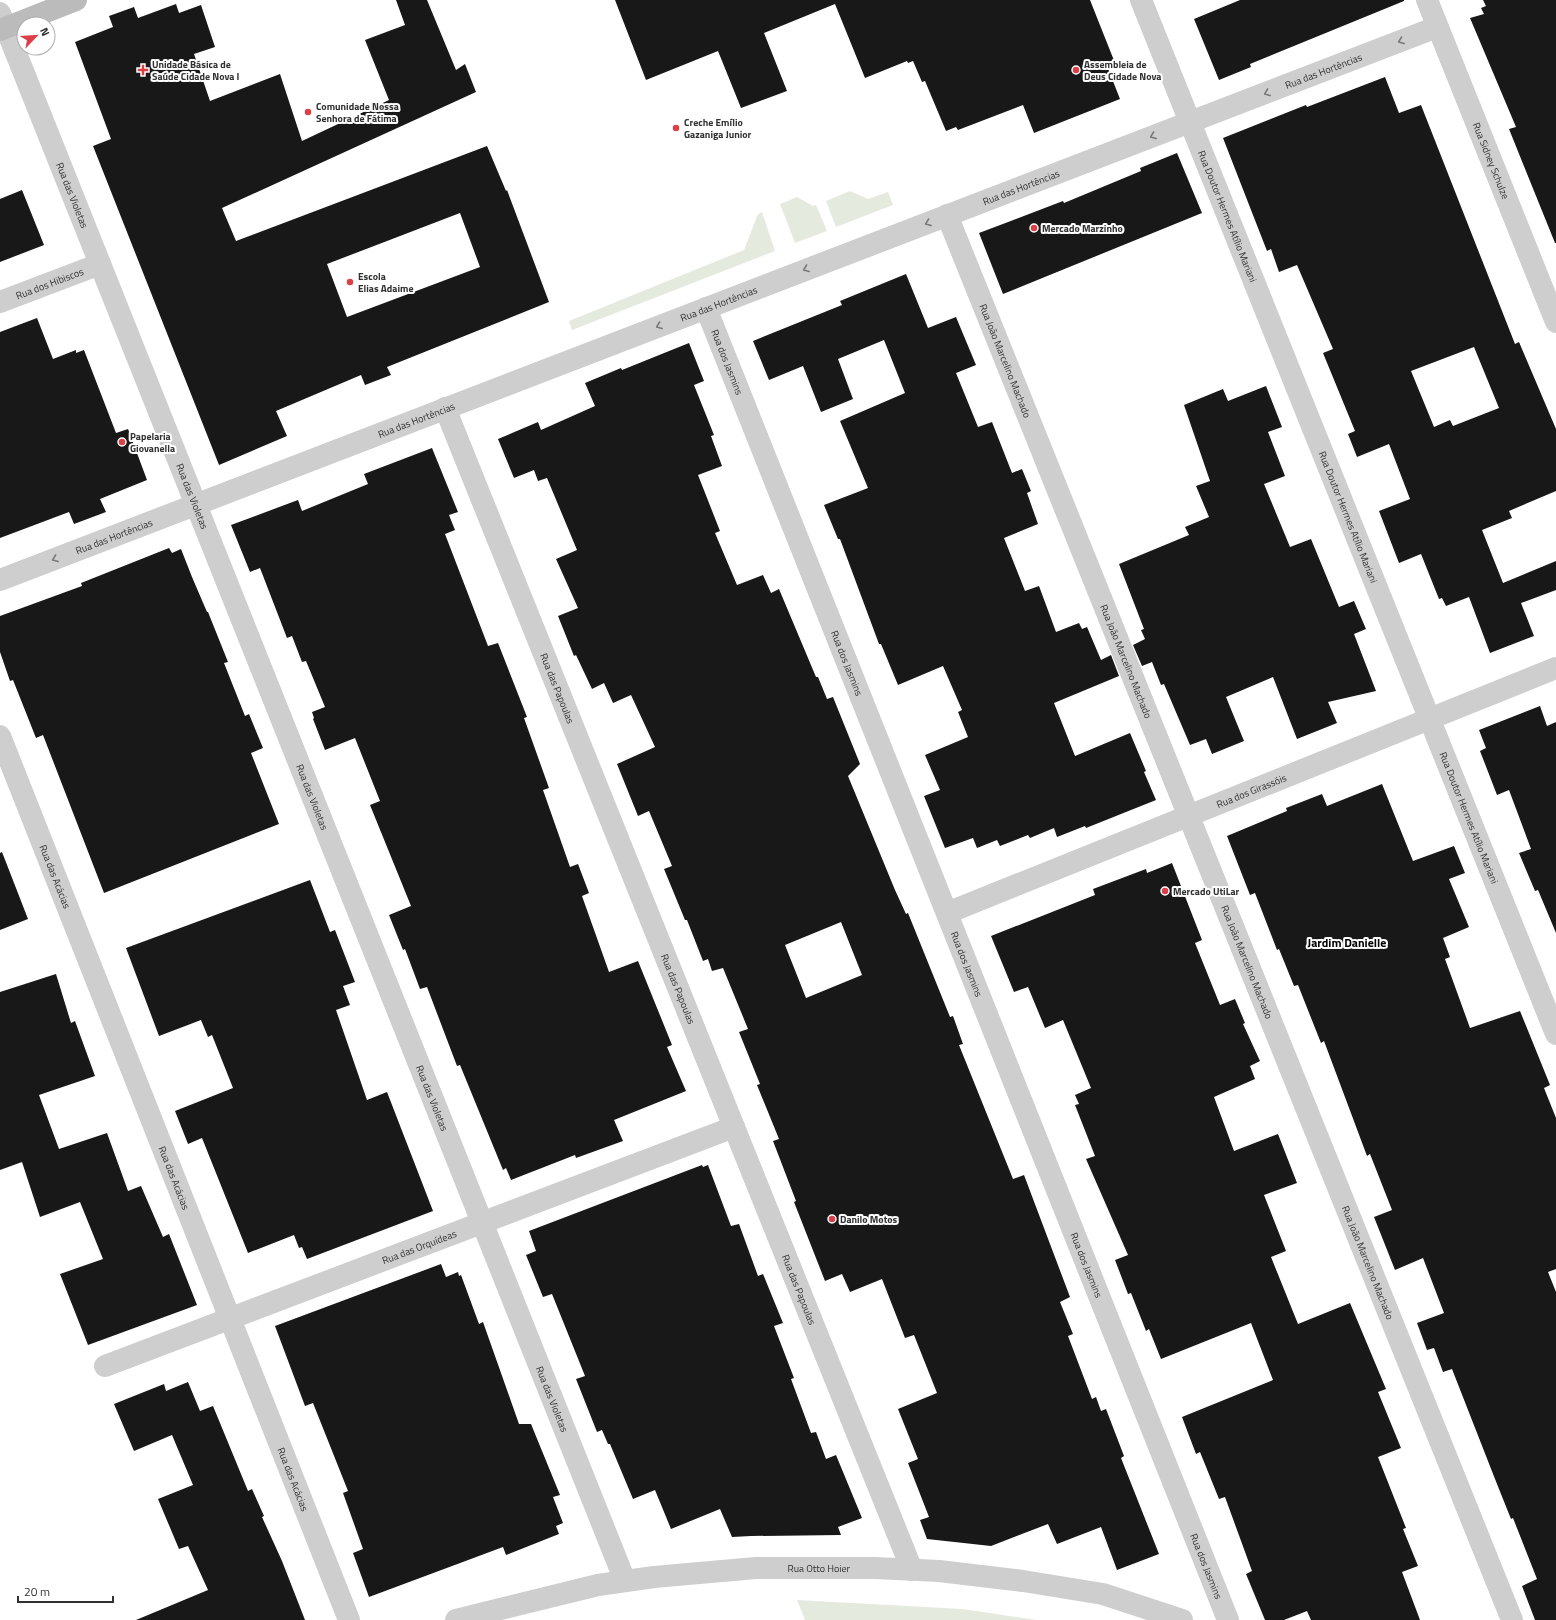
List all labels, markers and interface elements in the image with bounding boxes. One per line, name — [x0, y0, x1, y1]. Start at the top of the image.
north arrow — [16, 16, 56, 56]
text: N — [36, 25, 54, 39]
one-way arrow — [1397, 36, 1404, 44]
street label: Rua das Hortências — [1283, 49, 1364, 92]
place label: Unidade Básica de Saúde Cidade Nova I — [152, 57, 240, 84]
place label: Assembleia de Deus Cidade Nova — [1084, 57, 1161, 84]
marker: Unidade Básica de Saúde Cidade Nova I — [137, 64, 149, 76]
marker: Assembleia de Deus Cidade Nova — [1071, 65, 1081, 75]
one-way arrow — [1263, 88, 1270, 96]
place label: Comunidade Nossa Senhora de Fátima — [316, 99, 399, 126]
marker: Comunidade Nossa Senhora de Fátima — [303, 107, 313, 117]
place label: Creche Emílio Gazaniga Junior — [684, 115, 752, 142]
street label: Rua Sidney Schulze — [1469, 120, 1513, 201]
marker: Creche Emílio Gazaniga Junior — [671, 123, 681, 133]
one-way arrow — [1150, 132, 1157, 140]
street label: Rua Doutor Hermes Atílio Mariani — [1195, 148, 1261, 284]
street label: Rua das Violetas — [53, 160, 93, 231]
street label: Rua das Hortências — [980, 165, 1062, 209]
one-way arrow — [924, 218, 931, 226]
place label: Mercado Marzinho — [1042, 221, 1123, 236]
marker: Mercado Marzinho — [1029, 223, 1039, 233]
street label: Rua dos Hibiscos — [13, 263, 86, 303]
one-way arrow — [803, 265, 810, 273]
place label: Escola Elias Adaime — [358, 269, 414, 296]
marker: Escola Elias Adaime — [345, 277, 355, 287]
street label: Rua das Hortências — [678, 282, 760, 325]
street label: Rua João Marcelino Machado — [976, 301, 1035, 420]
one-way arrow — [655, 321, 663, 329]
street label: Rua dos Jasmins — [708, 327, 747, 397]
street label: Rua das Hortências — [376, 398, 457, 441]
place label: Papelaria Giovanella — [130, 429, 175, 456]
marker: Papelaria Giovanella — [117, 437, 127, 447]
street label: Rua Doutor Hermes Atílio Mariani — [1315, 449, 1382, 585]
street label: Rua das Violetas — [173, 461, 213, 532]
street label: Rua das Hortências — [73, 514, 155, 558]
one-way arrow — [51, 554, 58, 562]
street label: Rua João Marcelino Machado — [1097, 602, 1156, 720]
street label: Rua dos Jasmins — [827, 628, 867, 698]
street label: Rua das Papoulas — [537, 651, 579, 726]
street label: Rua Doutor Hermes Atílio Mariani — [1436, 749, 1502, 886]
street label: Rua das Violetas — [293, 762, 333, 832]
street label: Rua dos Girassóis — [1214, 770, 1289, 811]
street label: Rua das Acácias — [36, 842, 75, 911]
place label: Mercado UtiLar — [1173, 884, 1240, 899]
marker: Mercado UtiLar — [1160, 886, 1170, 896]
street label: Rua João Marcelino Machado — [1218, 903, 1277, 1021]
street label: Rua dos Jasmins — [947, 929, 987, 999]
district label: Jardim Danielle — [1308, 933, 1386, 952]
street label: Rua das Papoulas — [658, 951, 699, 1027]
street label: Rua das Violetas — [413, 1063, 452, 1133]
street label: Rua das Acácias — [155, 1144, 194, 1212]
street label: Rua João Marcelino Machado — [1339, 1203, 1398, 1322]
place label: Danilo Motos — [840, 1212, 898, 1227]
marker: Danilo Motos — [827, 1214, 837, 1224]
street label: Rua das Orquídeas — [380, 1226, 459, 1268]
street label: Rua dos Jasmins — [1067, 1230, 1107, 1300]
street label: Rua das Papoulas — [778, 1252, 820, 1327]
street label: Rua das Violetas — [533, 1364, 572, 1434]
street label: Rua das Acácias — [274, 1445, 313, 1514]
street label: Rua dos Jasmins — [1187, 1531, 1226, 1601]
street label: Rua Otto Hoier — [788, 1561, 851, 1576]
scale bar — [18, 1578, 113, 1604]
text: 20 m — [24, 1582, 50, 1601]

